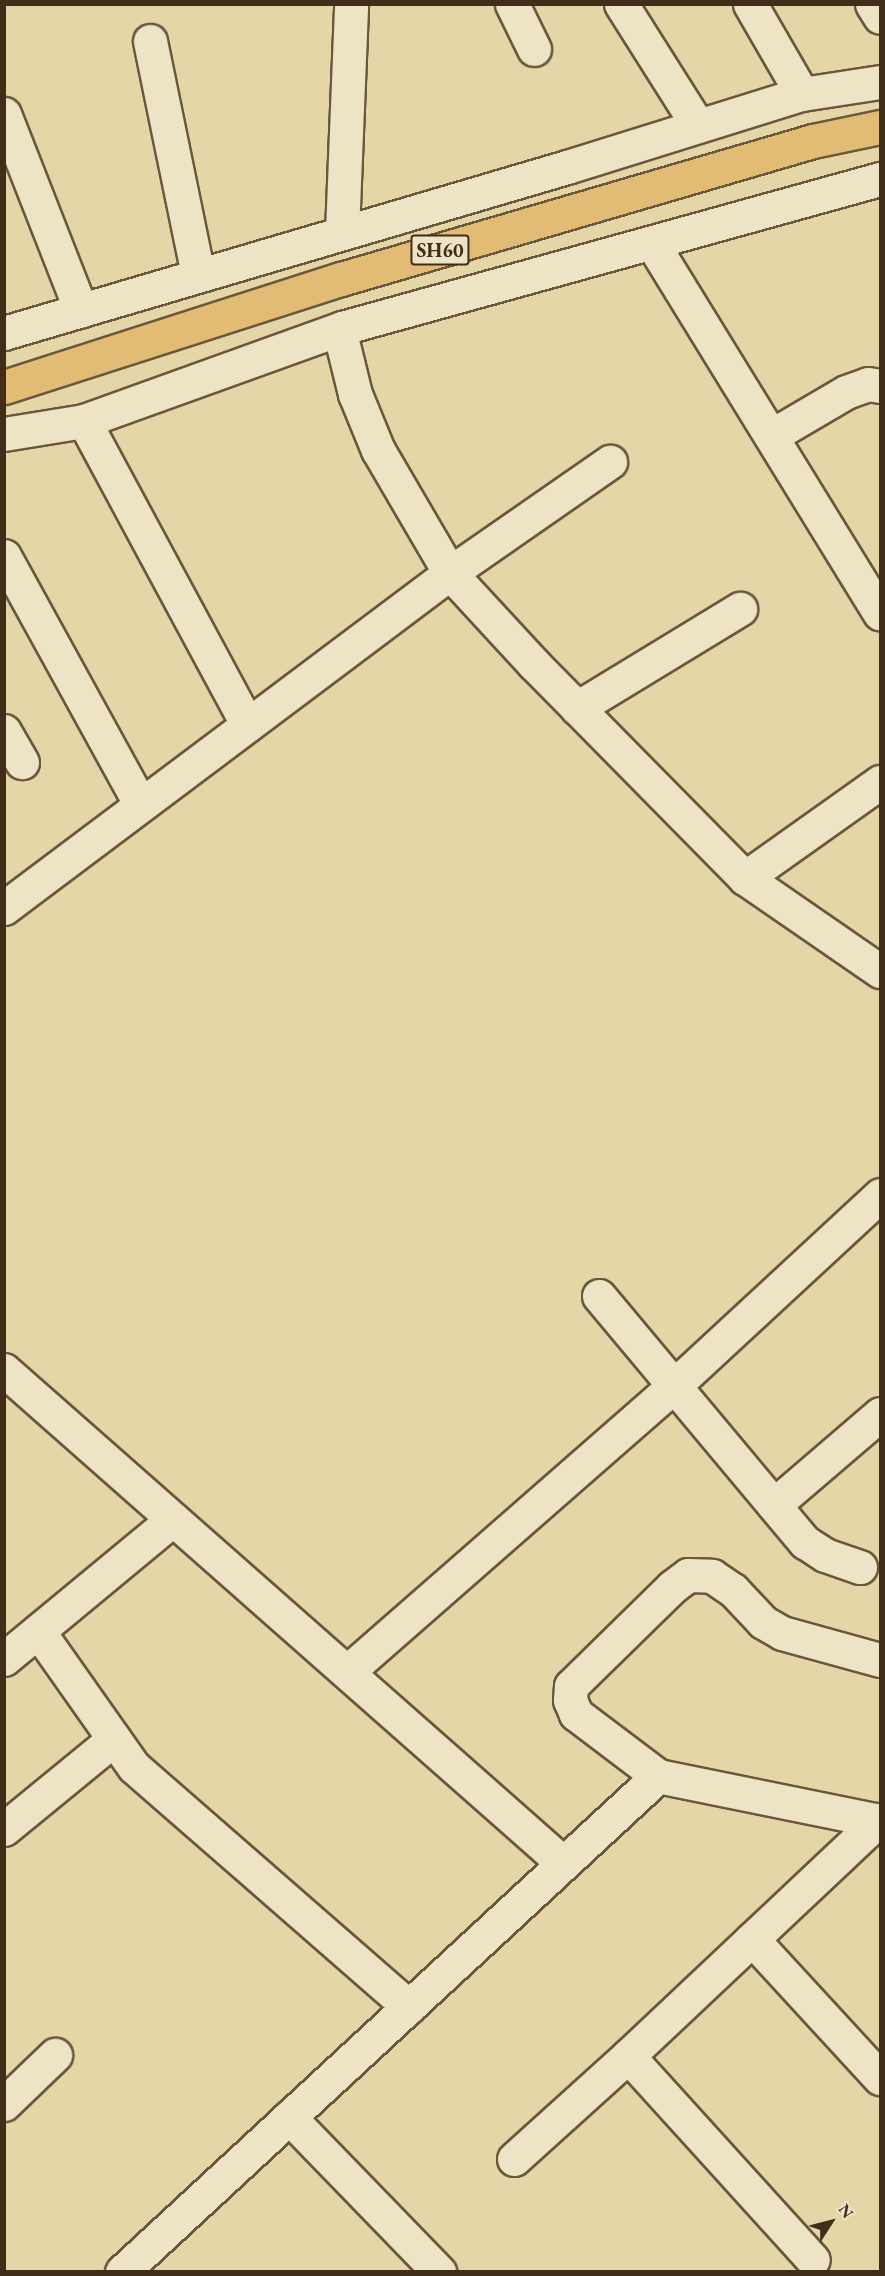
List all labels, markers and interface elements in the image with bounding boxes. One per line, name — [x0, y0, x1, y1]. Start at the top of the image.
road number: SH60 — [410, 233, 470, 267]
north arrow — [801, 2192, 861, 2252]
text: N — [834, 2200, 858, 2223]

